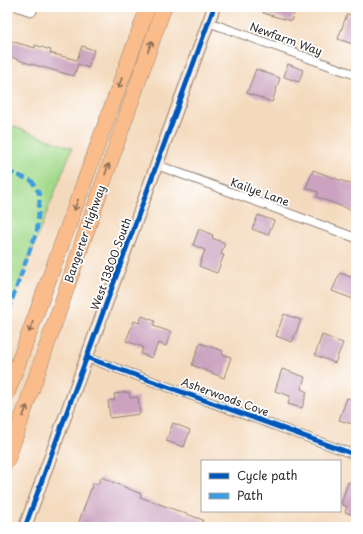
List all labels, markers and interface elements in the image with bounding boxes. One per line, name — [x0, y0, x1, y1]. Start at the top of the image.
street label: Newfarm Way — [248, 18, 325, 60]
one-way arrow — [146, 40, 154, 52]
one-way arrow — [116, 77, 124, 89]
one-way arrow — [104, 163, 112, 175]
street label: Kailye Lane — [228, 173, 292, 210]
street label: Bangerter Highway — [60, 183, 109, 285]
one-way arrow — [71, 199, 79, 211]
street label: West 13800 South — [86, 215, 135, 313]
one-way arrow — [27, 321, 35, 333]
street label: Asherwoods Cove — [179, 373, 272, 420]
one-way arrow — [22, 406, 30, 418]
legend — [201, 460, 341, 512]
text: Cycle path — [237, 466, 298, 484]
text: Path — [237, 486, 263, 504]

